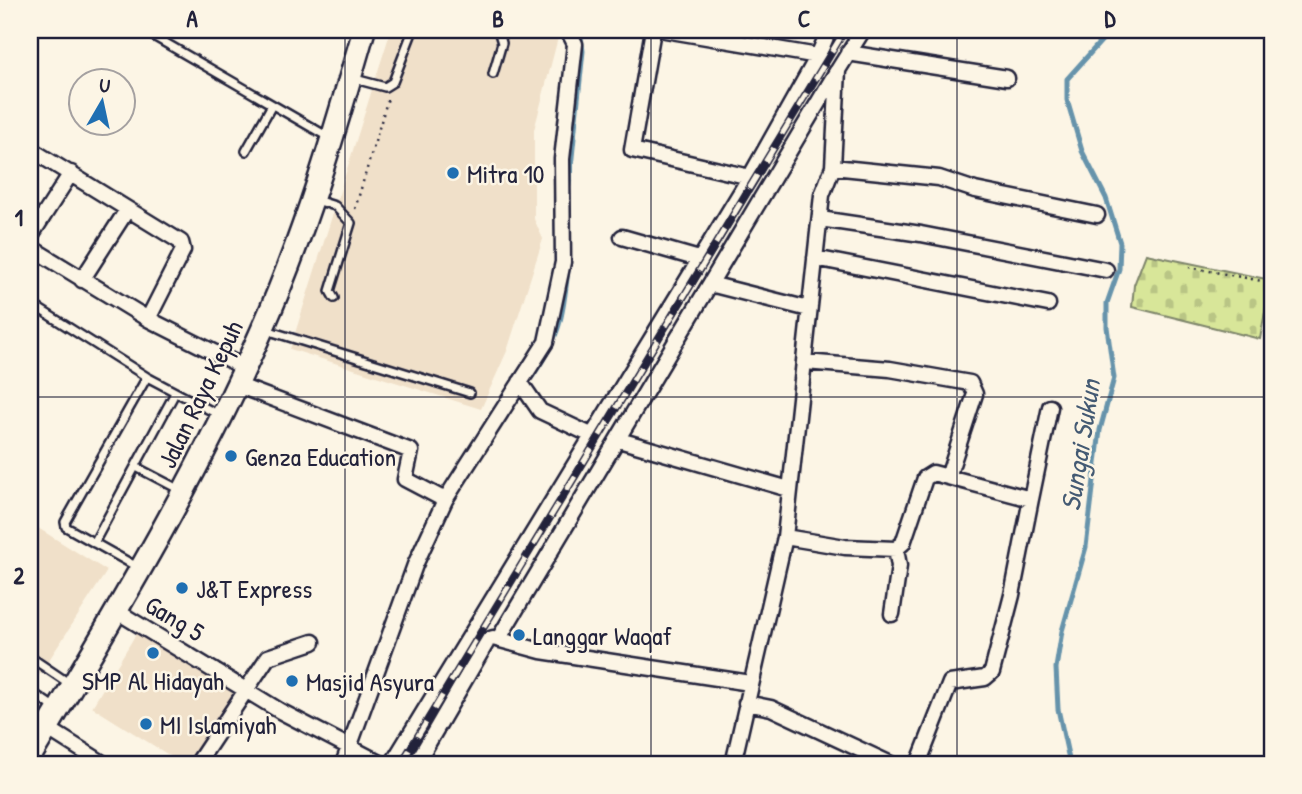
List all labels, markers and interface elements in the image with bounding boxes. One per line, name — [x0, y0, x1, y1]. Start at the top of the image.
text: A — [186, 3, 198, 34]
text: B — [492, 3, 504, 34]
text: C — [798, 3, 810, 34]
text: D — [1105, 3, 1117, 34]
north arrow — [66, 66, 136, 136]
text: U — [97, 72, 112, 99]
place label: Mitra 10 — [467, 156, 545, 191]
marker: Mitra 10 — [445, 165, 461, 181]
text: 1 — [15, 202, 23, 233]
street label: Jalan Raya Kepuh — [149, 314, 251, 474]
water label: Sungai Sukun — [1051, 374, 1109, 513]
place label: Genza Education — [245, 439, 396, 474]
marker: Genza Education — [223, 448, 239, 464]
text: 2 — [14, 560, 25, 591]
place label: J&T Express — [196, 571, 312, 606]
marker: J&T Express — [174, 580, 190, 596]
street label: Gang 5 — [139, 587, 211, 649]
place label: Langgar Waqaf — [533, 618, 672, 653]
marker: Langgar Waqaf — [511, 627, 527, 643]
marker: SMP Al Hidayah — [145, 645, 161, 661]
place label: SMP Al Hidayah — [82, 663, 224, 698]
place label: Masjid Asyura — [306, 664, 434, 699]
marker: Masjid Asyura — [284, 673, 300, 689]
place label: MI Islamiyah — [160, 707, 276, 742]
marker: MI Islamiyah — [138, 716, 154, 732]

